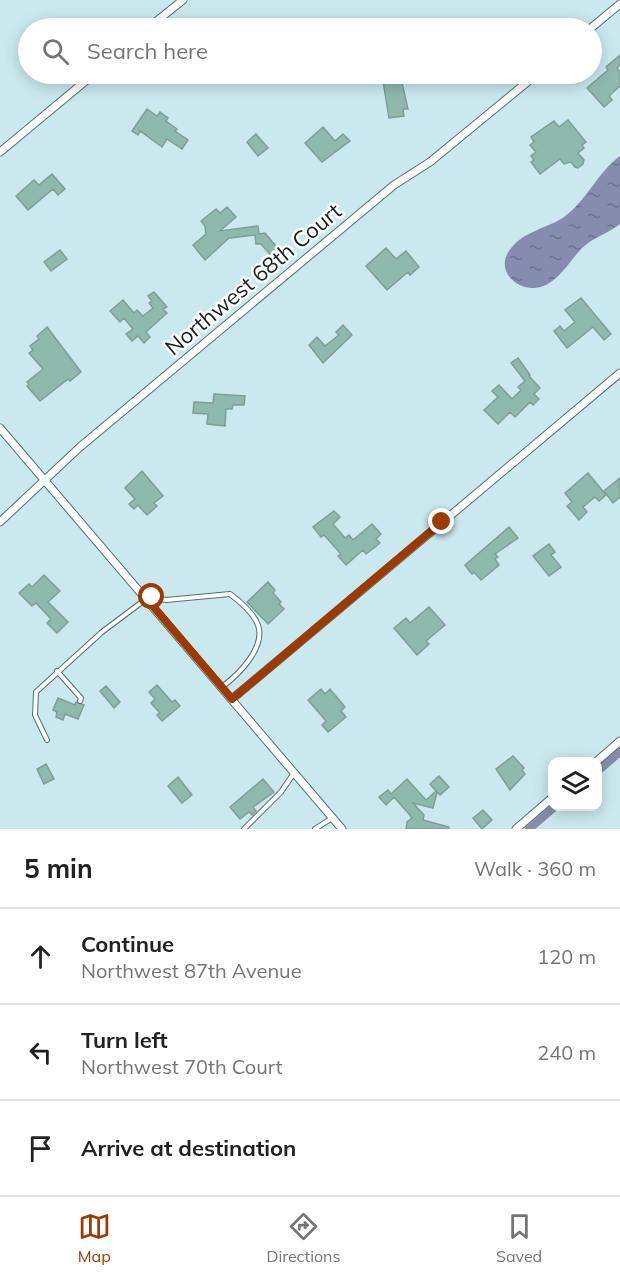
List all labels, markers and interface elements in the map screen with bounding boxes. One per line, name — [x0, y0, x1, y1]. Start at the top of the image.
search box — [18, 18, 602, 84]
icon: search — [39, 35, 72, 68]
text: Search here — [87, 37, 208, 65]
street label: Northwest 68th Court — [159, 197, 347, 361]
route end — [428, 508, 454, 534]
route start — [138, 583, 164, 609]
map controls — [548, 757, 602, 811]
button: layers — [548, 757, 602, 811]
text: 5 min — [24, 852, 93, 885]
text: Walk · 360 m — [474, 856, 596, 881]
text: Continue — [81, 930, 174, 958]
icon: ahead — [24, 940, 57, 973]
text: 120 m — [537, 944, 596, 969]
text: Northwest 87th Avenue — [81, 958, 302, 983]
text: Turn left — [81, 1026, 168, 1054]
icon: left — [24, 1036, 57, 1069]
text: 240 m — [537, 1040, 596, 1065]
text: Northwest 70th Court — [81, 1054, 283, 1079]
icon: arrive — [24, 1132, 57, 1165]
text: Arrive at destination — [81, 1134, 296, 1162]
tab: Map — [78, 1210, 111, 1266]
tab: Directions — [266, 1210, 340, 1266]
tab: Saved — [496, 1210, 542, 1266]

